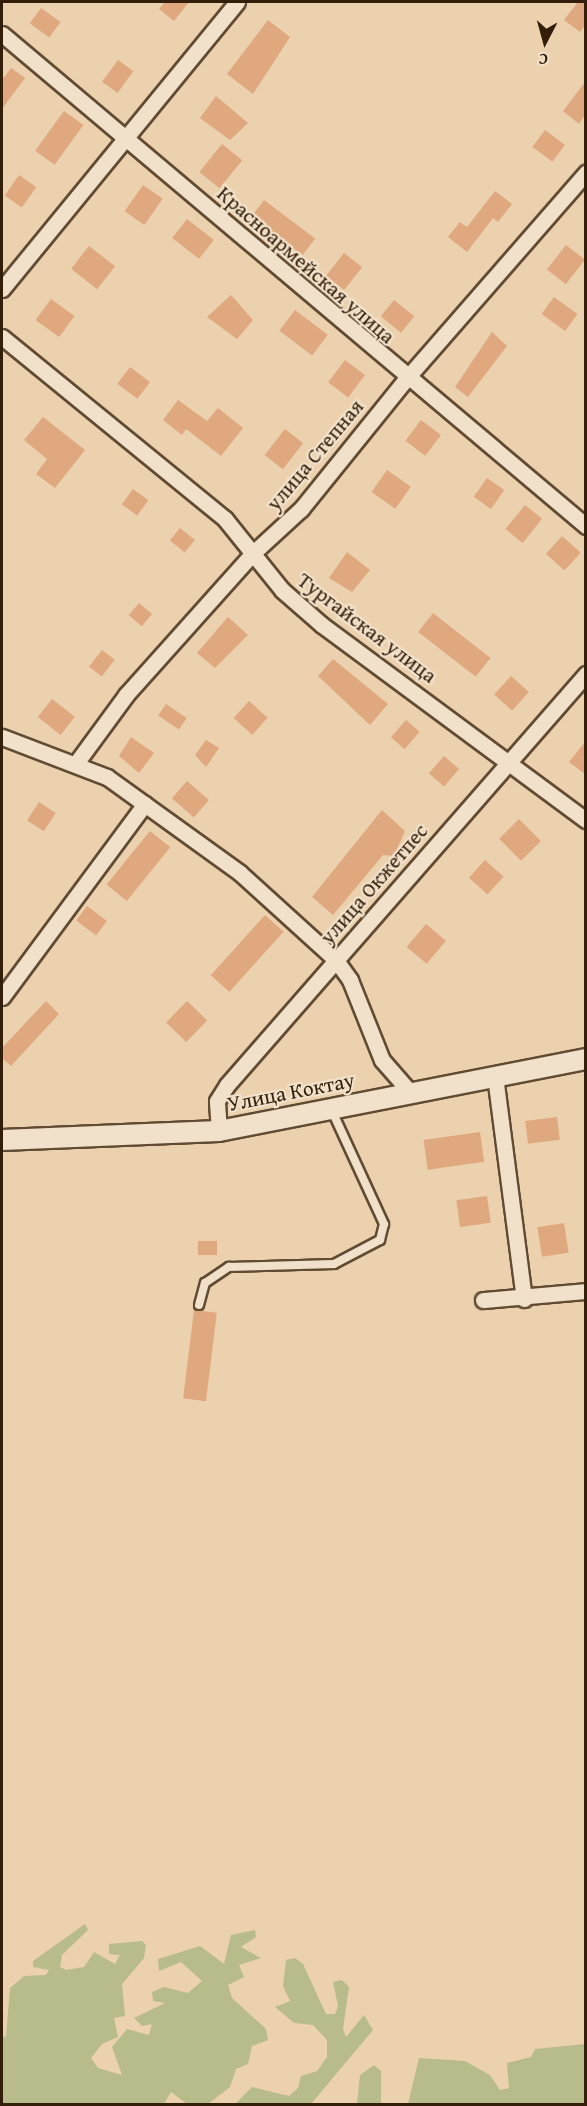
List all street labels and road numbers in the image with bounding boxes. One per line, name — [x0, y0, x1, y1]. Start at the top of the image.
street label: Красноармейская улица — [212, 181, 400, 349]
street label: улица Степная — [261, 394, 369, 516]
street label: Тургайская улица — [293, 568, 441, 688]
street label: улица Окжетпес — [315, 819, 433, 949]
street label: Улица Коктау — [225, 1067, 357, 1117]

